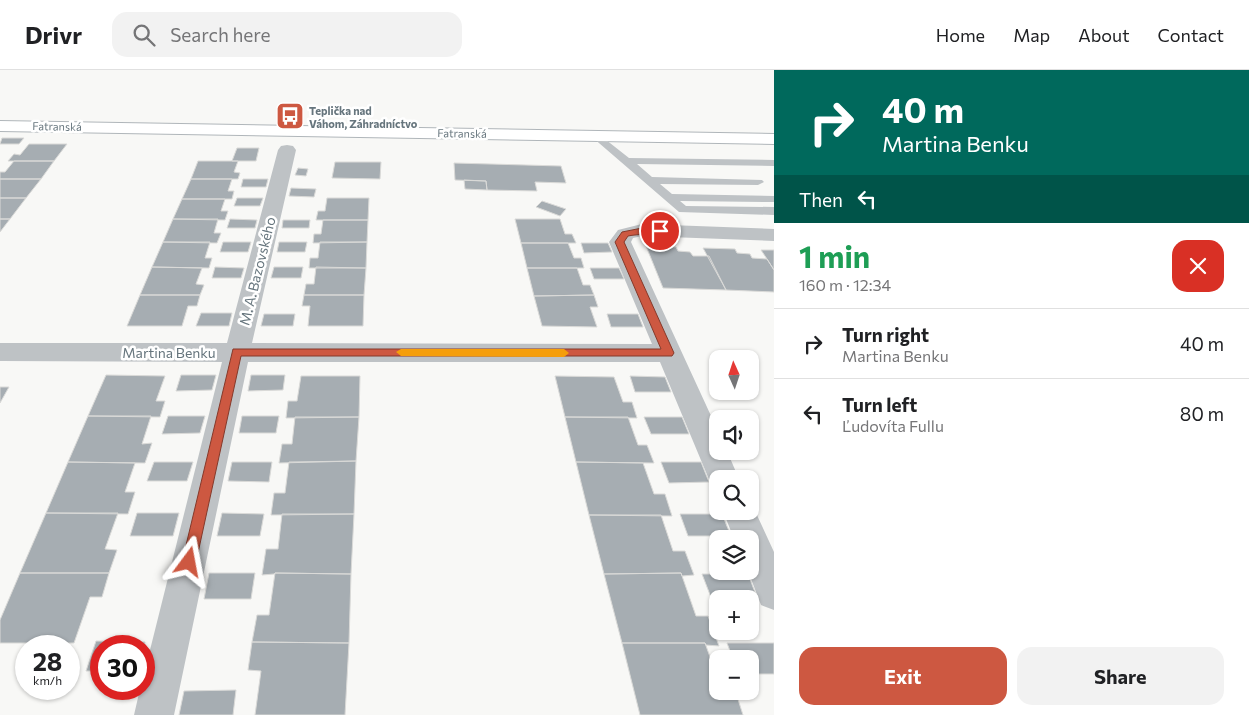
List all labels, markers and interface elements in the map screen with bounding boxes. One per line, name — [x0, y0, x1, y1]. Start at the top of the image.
search box — [112, 12, 462, 57]
text: Drivr — [25, 20, 82, 49]
icon: search — [130, 21, 158, 49]
text: Search here — [170, 23, 271, 46]
text: Home — [936, 24, 985, 46]
text: Map — [1013, 24, 1050, 46]
text: About — [1078, 24, 1130, 46]
text: Contact — [1158, 24, 1224, 46]
text: 40 m — [882, 87, 964, 130]
icon: right — [799, 90, 864, 155]
bus stop icon: Teplička nad Váhom, Záhradníctvo — [275, 101, 305, 131]
place label: Teplička nad Váhom, Záhradníctvo — [309, 104, 418, 130]
street label: Fatranská — [32, 119, 82, 133]
street label: Fatranská — [437, 126, 487, 140]
text: Martina Benku — [882, 130, 1029, 157]
icon: left — [853, 185, 881, 213]
text: Then — [799, 188, 843, 211]
pin — [639, 210, 681, 252]
street label: M. A. Bazovského — [235, 215, 279, 327]
icon: arrive — [646, 217, 674, 245]
text: 1 min — [799, 237, 870, 274]
button: close — [1172, 240, 1224, 292]
text: 160 m · 12:34 — [799, 275, 891, 294]
text: Turn right — [842, 323, 929, 346]
icon: right — [799, 330, 827, 358]
text: 40 m — [1180, 332, 1224, 355]
street label: Martina Benku — [122, 344, 216, 361]
text: Martina Benku — [842, 346, 949, 365]
north arrow — [709, 350, 759, 400]
map controls — [709, 350, 759, 700]
text: Turn left — [842, 393, 917, 416]
icon: left — [799, 400, 827, 428]
text: 80 m — [1180, 402, 1224, 425]
button: sound — [709, 410, 759, 460]
text: Ľudovíta Fullu — [842, 416, 944, 435]
button: search — [709, 470, 759, 520]
button: layers — [709, 530, 759, 580]
position arrow — [162, 535, 214, 587]
button: + — [709, 590, 759, 640]
speed limit sign: 30 — [90, 635, 155, 700]
text: 28 — [33, 646, 62, 676]
button: Exit — [799, 647, 1007, 705]
button: Share — [1017, 647, 1224, 705]
button: − — [709, 650, 759, 700]
text: km/h — [33, 673, 62, 687]

